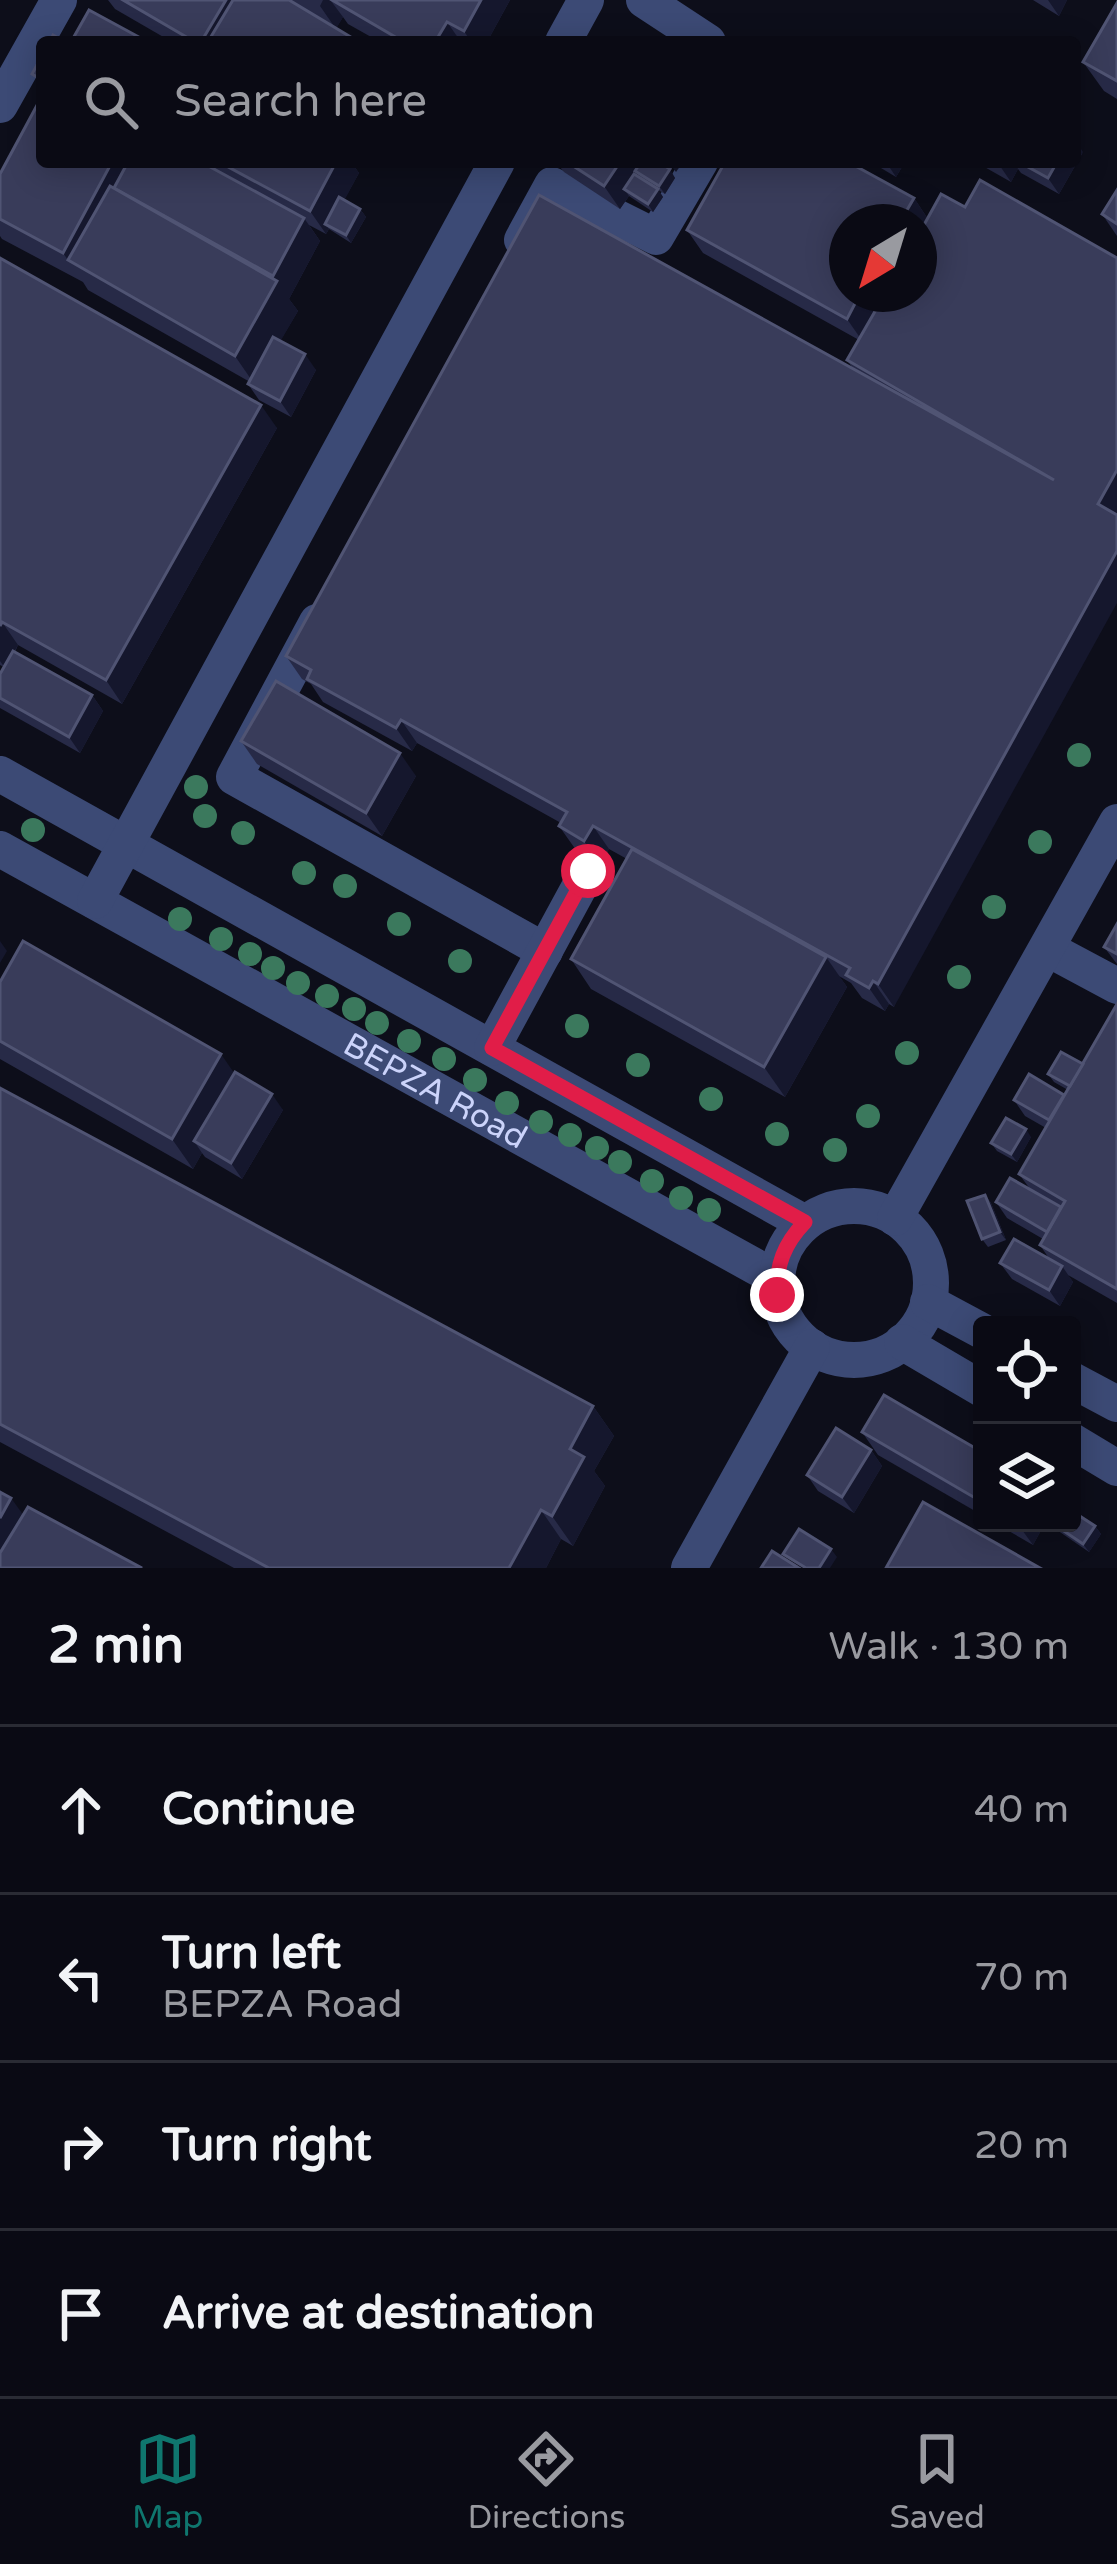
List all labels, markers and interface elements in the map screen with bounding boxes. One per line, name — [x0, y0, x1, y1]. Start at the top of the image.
search box — [36, 36, 1081, 168]
icon: search — [78, 69, 144, 135]
text: Search here — [174, 75, 427, 129]
north arrow — [829, 204, 937, 312]
route start — [561, 844, 615, 898]
street label: BEPZA Road — [337, 1025, 534, 1158]
route end — [750, 1268, 804, 1322]
map controls — [973, 1316, 1081, 1532]
button: locate — [973, 1316, 1081, 1424]
button: layers — [973, 1424, 1081, 1532]
text: 2 min — [48, 1615, 184, 1677]
text: Walk · 130 m — [828, 1623, 1069, 1670]
icon: ahead — [48, 1777, 114, 1843]
text: Continue — [162, 1783, 355, 1837]
text: 40 m — [974, 1786, 1069, 1833]
text: Turn left — [162, 1927, 341, 1981]
icon: left — [48, 1945, 114, 2011]
text: 70 m — [974, 1954, 1069, 2001]
text: BEPZA Road — [162, 1981, 402, 2028]
icon: right — [48, 2113, 114, 2179]
text: Turn right — [162, 2119, 371, 2173]
text: 20 m — [974, 2122, 1069, 2169]
icon: arrive — [48, 2281, 114, 2347]
text: Arrive at destination — [162, 2287, 594, 2341]
tab: Map — [132, 2426, 203, 2537]
tab: Directions — [467, 2426, 625, 2537]
tab: Saved — [890, 2426, 985, 2537]

